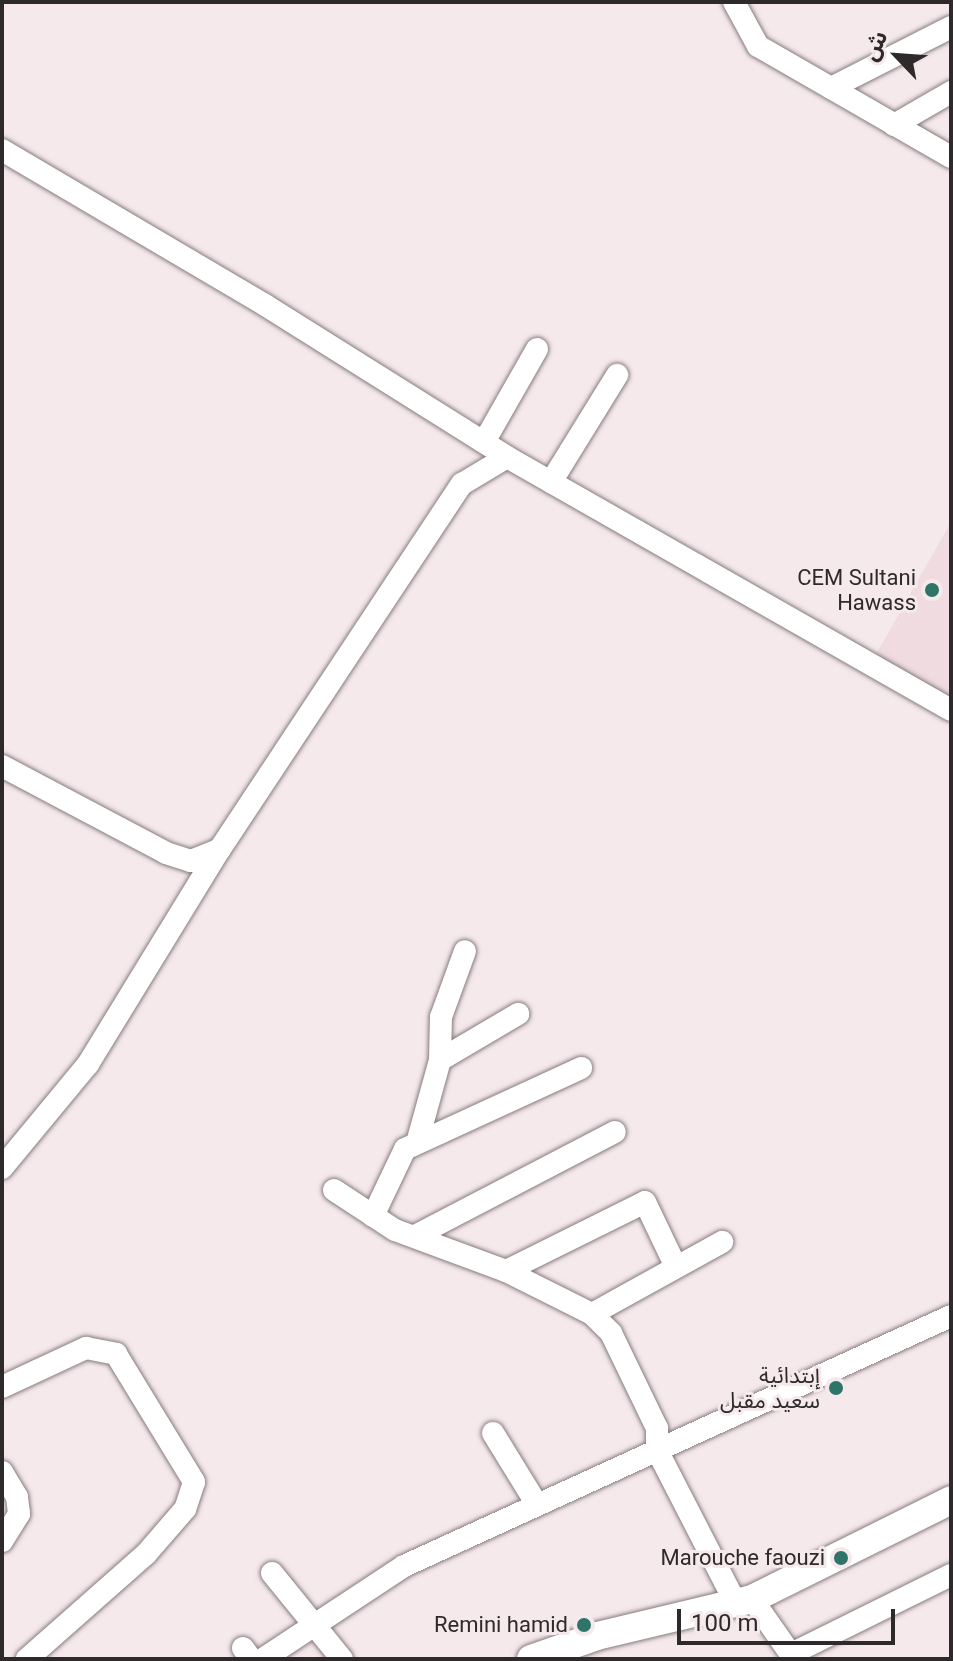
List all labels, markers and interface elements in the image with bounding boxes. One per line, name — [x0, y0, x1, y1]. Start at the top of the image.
north arrow — [857, 16, 937, 96]
text: ش — [857, 27, 892, 65]
place label: CEM Sultani Hawass — [797, 564, 916, 616]
marker: CEM Sultani Hawass — [923, 581, 941, 599]
place label: إبتدائية سعيد مقبل — [720, 1362, 820, 1414]
marker: إبتدائية سعيد مقبل — [827, 1379, 845, 1397]
place label: Marouche faouzi — [661, 1545, 825, 1571]
marker: Marouche faouzi — [832, 1549, 850, 1567]
scale bar — [681, 1593, 899, 1643]
text: 100 m — [691, 1609, 758, 1637]
place label: Remini hamid — [434, 1612, 568, 1638]
marker: Remini hamid — [575, 1616, 593, 1634]

